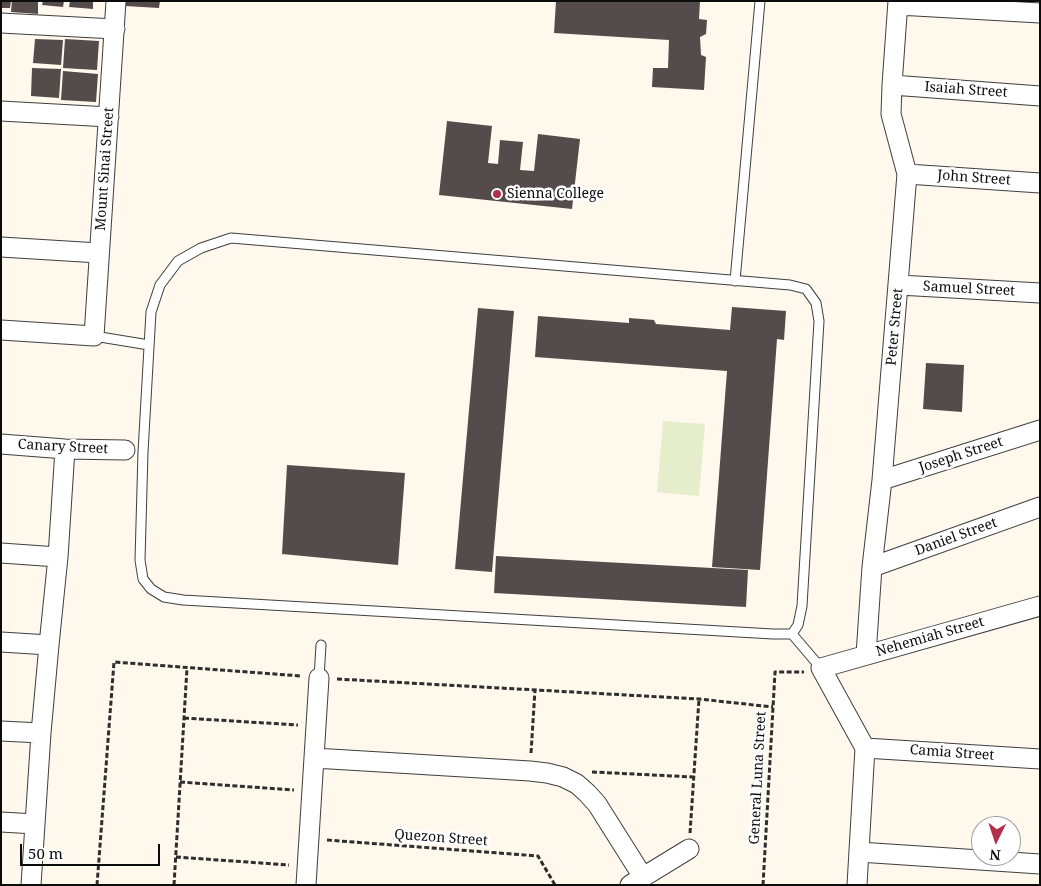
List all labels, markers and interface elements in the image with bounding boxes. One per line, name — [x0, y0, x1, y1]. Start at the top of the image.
street label: Isaiah Street — [924, 79, 1008, 101]
street label: Mount Sinai Street — [92, 107, 118, 231]
street label: John Street — [937, 167, 1011, 189]
place label: Sienna College — [507, 186, 604, 202]
marker: Sienna College — [491, 188, 503, 200]
street label: Samuel Street — [923, 278, 1015, 300]
street label: Peter Street — [883, 288, 907, 366]
street label: Joseph Street — [917, 434, 1005, 476]
street label: Canary Street — [17, 436, 109, 458]
street label: Daniel Street — [913, 514, 999, 560]
street label: Nehemiah Street — [874, 614, 986, 660]
street label: General Luna Street — [746, 711, 770, 845]
street label: Camia Street — [909, 742, 995, 764]
north arrow — [971, 816, 1021, 866]
street label: Quezon Street — [394, 826, 488, 850]
scale bar — [22, 834, 162, 866]
text: 50 m — [28, 843, 63, 863]
text: N — [989, 846, 1001, 865]

